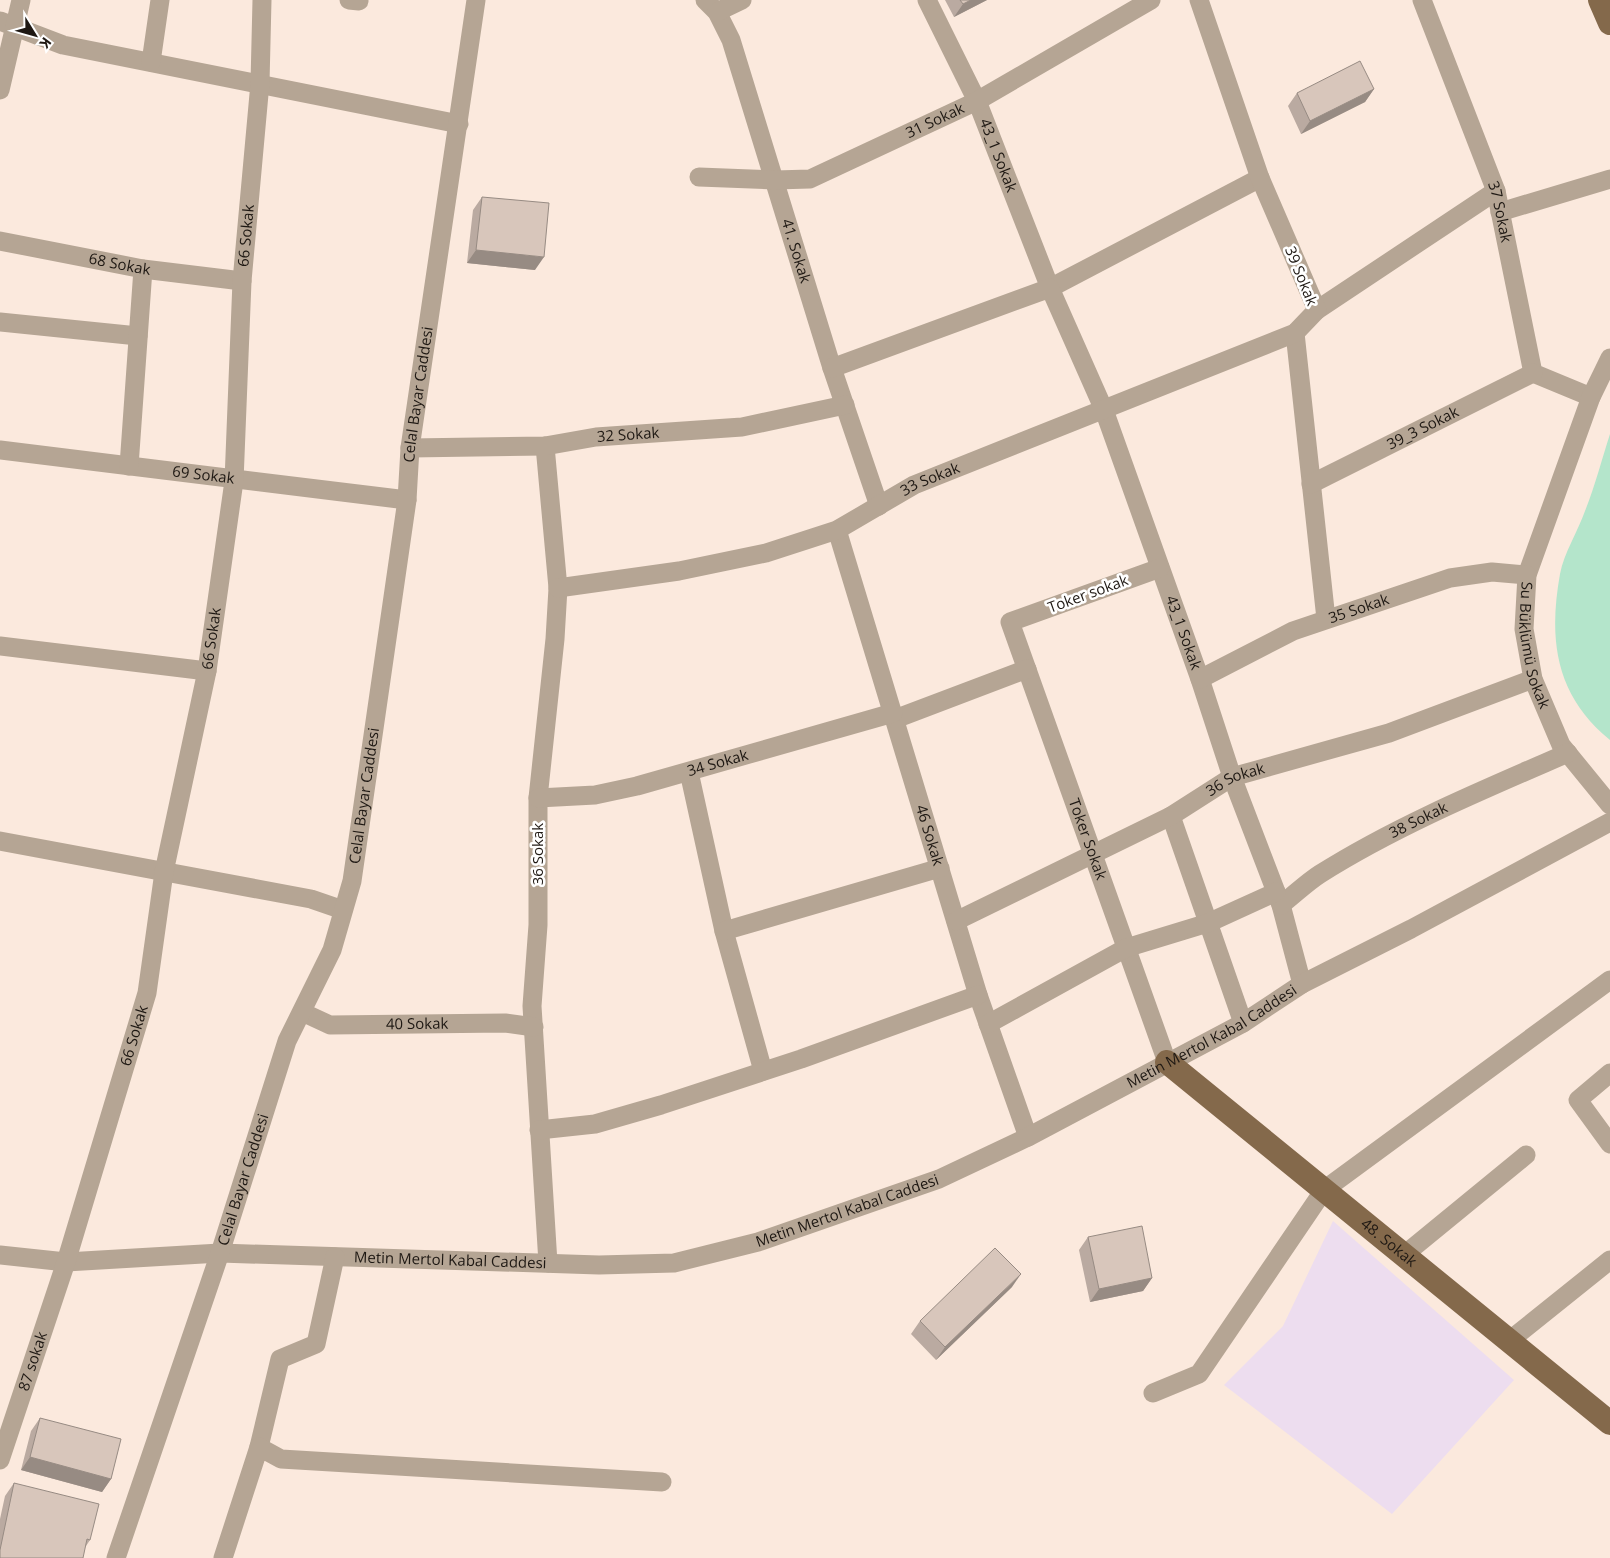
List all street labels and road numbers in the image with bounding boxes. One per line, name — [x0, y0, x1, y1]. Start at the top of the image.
street label: 31 Sokak — [902, 97, 967, 142]
street label: 43_1 Sokak — [976, 115, 1023, 195]
street label: 37 Sokak — [1484, 178, 1517, 244]
street label: 66 Sokak — [232, 203, 258, 268]
street label: 41. Sokak — [778, 216, 816, 285]
street label: 39 Sokak — [1281, 243, 1323, 308]
street label: 68 Sokak — [87, 248, 152, 279]
street label: Celal Bayar Caddesi — [398, 325, 437, 463]
street label: 39_3 Sokak — [1383, 401, 1462, 454]
street label: 32 Sokak — [596, 422, 660, 446]
street label: 33 Sokak — [896, 457, 962, 500]
street label: 69 Sokak — [171, 460, 236, 488]
street label: Toker sokak — [1045, 569, 1131, 617]
street label: Su Büklümü Sokak — [1515, 581, 1555, 711]
street label: 35 Sokak — [1326, 588, 1391, 627]
street label: 43_1 Sokak — [1162, 592, 1207, 672]
street label: 66 Sokak — [196, 606, 225, 671]
street label: Celal Bayar Caddesi — [344, 726, 383, 865]
street label: 34 Sokak — [685, 744, 750, 780]
street label: 36 Sokak — [1202, 757, 1267, 800]
street label: Toker Sokak — [1065, 795, 1112, 882]
street label: 38 Sokak — [1385, 797, 1450, 842]
street label: 46 Sokak — [912, 802, 949, 868]
street label: 36 Sokak — [527, 823, 547, 885]
street label: Metin Mertol Kabal Caddesi — [1123, 979, 1300, 1092]
street label: 66 Sokak — [115, 1003, 152, 1068]
street label: 40 Sokak — [386, 1013, 449, 1033]
street label: Celal Bayar Caddesi — [212, 1111, 272, 1248]
street label: Metin Mertol Kabal Caddesi — [753, 1169, 941, 1251]
street label: 48. Sokak — [1357, 1213, 1421, 1271]
street label: Metin Mertol Kabal Caddesi — [354, 1246, 547, 1272]
street label: 87 sokak — [13, 1329, 51, 1393]

